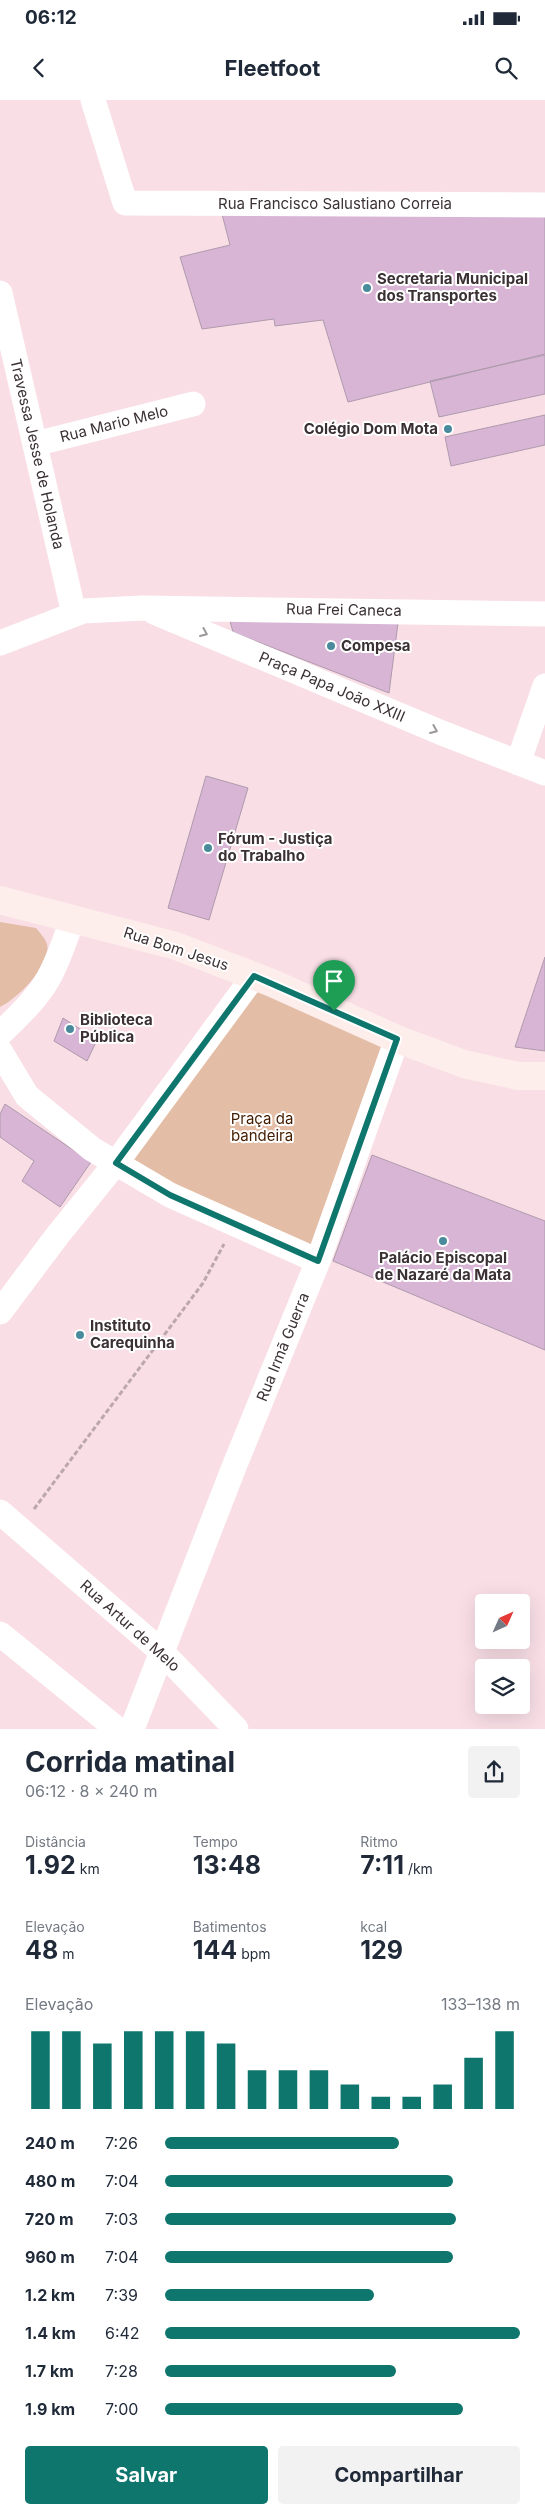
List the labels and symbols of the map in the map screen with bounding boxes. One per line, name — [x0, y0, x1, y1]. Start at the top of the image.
street label: Rua Francisco Salustiano Correia — [218, 194, 452, 213]
place label: Secretaria Municipal dos Transportes — [377, 269, 528, 305]
marker: Secretaria Municipal dos Transportes — [361, 282, 373, 294]
street label: Travessa Jesse de Holanda — [6, 357, 69, 551]
street label: Rua Mario Melo — [58, 401, 170, 446]
place label: Colégio Dom Mota — [304, 419, 438, 438]
marker: Colégio Dom Mota — [442, 423, 454, 435]
street label: Rua Frei Caneca — [286, 599, 402, 620]
one-way arrow — [199, 627, 208, 637]
place label: Compesa — [341, 636, 411, 655]
marker: Compesa — [325, 640, 337, 652]
street label: Praça Papa João XXIII — [256, 647, 408, 726]
one-way arrow — [429, 723, 438, 734]
place label: Fórum - Justiça do Trabalho — [218, 829, 333, 865]
marker: Fórum - Justiça do Trabalho — [202, 842, 214, 854]
street label: Rua Bom Jesus — [121, 923, 231, 974]
pin — [313, 960, 355, 1011]
place label: Biblioteca Pública — [80, 1010, 153, 1046]
marker: Biblioteca Pública — [64, 1023, 76, 1035]
park label: Praça da bandeira — [231, 1109, 293, 1145]
marker: Palácio Episcopal de Nazaré da Mata — [437, 1235, 449, 1247]
place label: Palácio Episcopal de Nazaré da Mata — [375, 1248, 511, 1284]
street label: Rua Irmã Guerra — [252, 1290, 313, 1404]
place label: Instituto Carequinha — [90, 1316, 175, 1352]
marker: Instituto Carequinha — [74, 1329, 86, 1341]
street label: Rua Artur de Melo — [76, 1576, 184, 1676]
north arrow — [475, 1594, 530, 1649]

